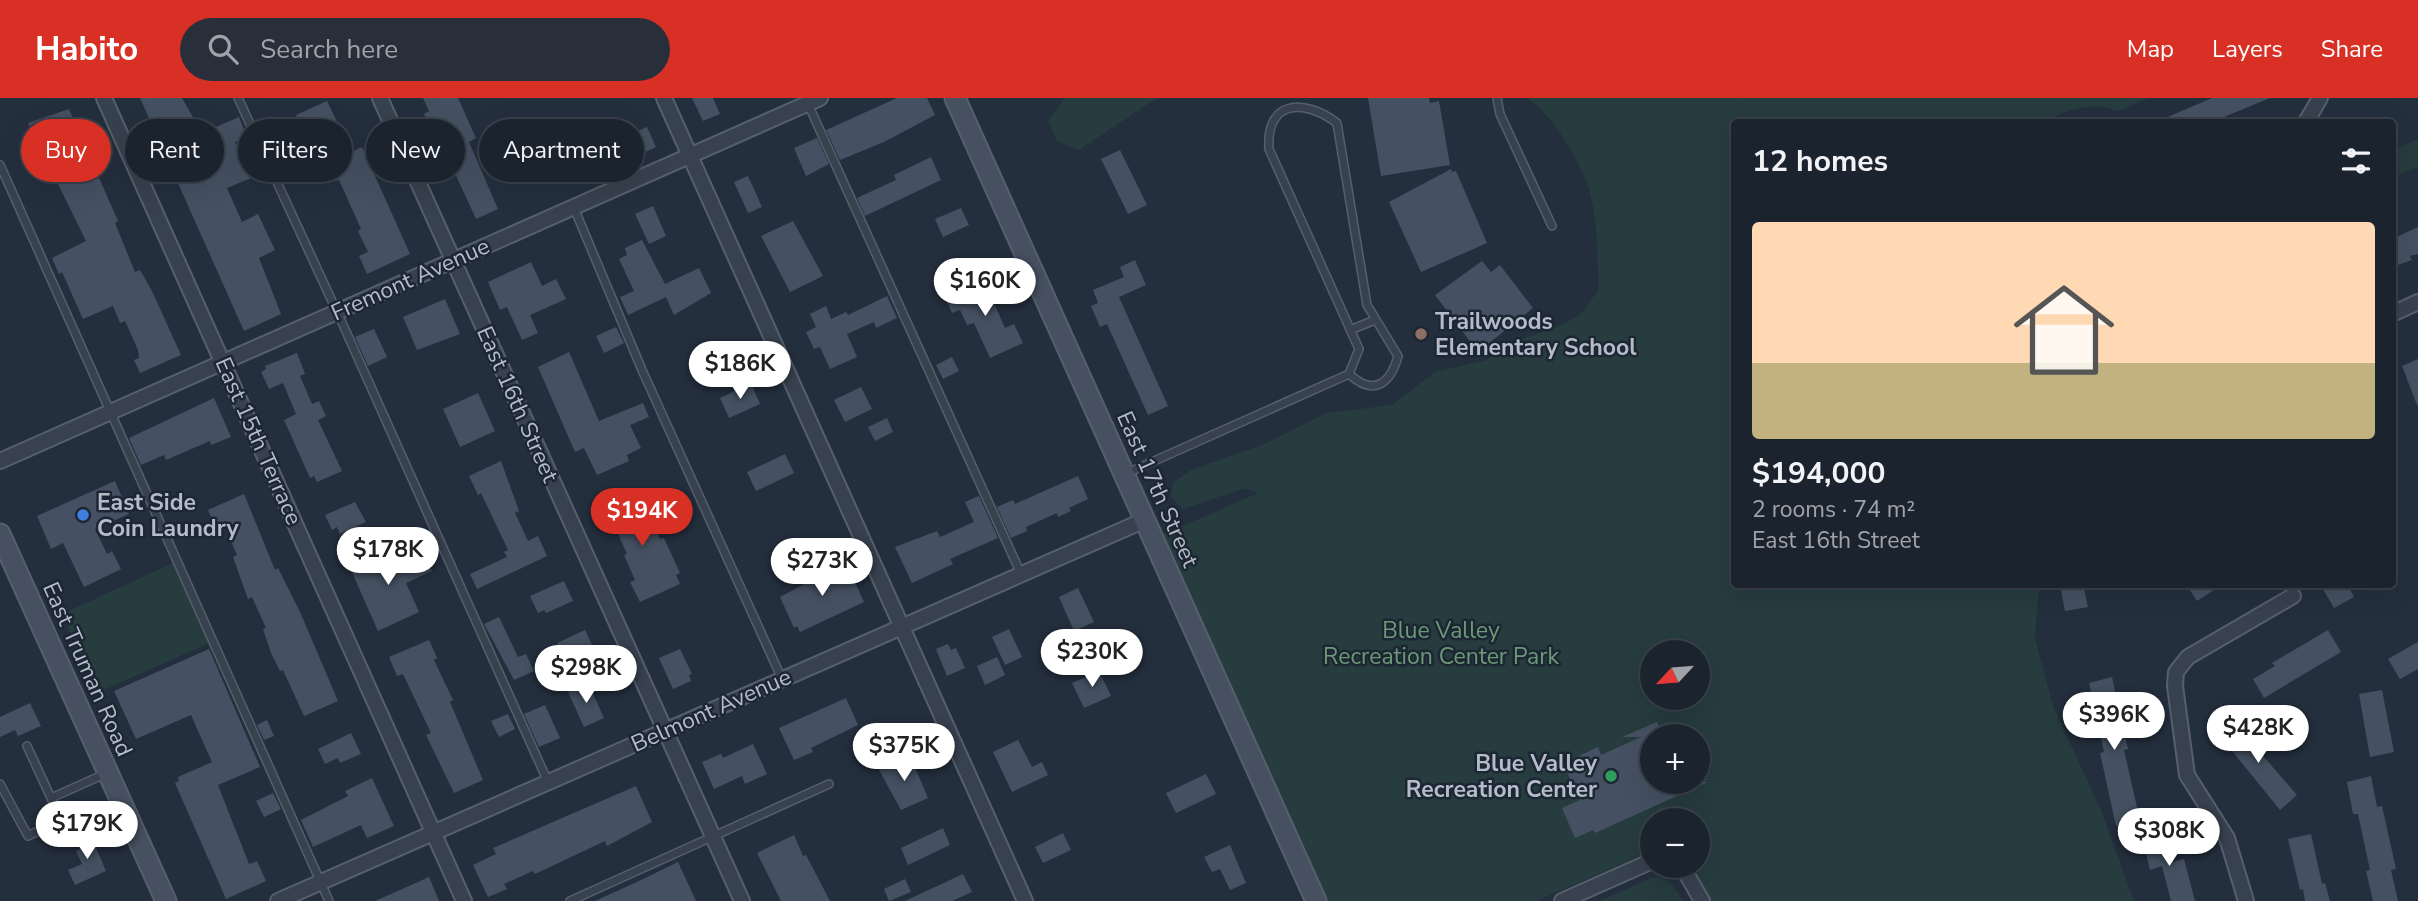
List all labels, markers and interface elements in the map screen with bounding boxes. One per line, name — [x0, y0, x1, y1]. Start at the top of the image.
search box — [180, 18, 670, 81]
text: Habito — [35, 27, 138, 72]
icon: search — [204, 30, 242, 68]
text: Search here — [260, 32, 398, 67]
text: Map — [2127, 33, 2174, 65]
text: Layers — [2212, 33, 2283, 65]
text: Share — [2321, 33, 2383, 65]
chip: Buy — [21, 119, 111, 182]
chip: Rent — [125, 119, 224, 182]
chip: Filters — [238, 119, 352, 182]
chip: New — [366, 119, 465, 182]
chip: Apartment — [479, 119, 644, 182]
text: 12 homes — [1752, 141, 1888, 182]
icon: filters — [2337, 142, 2375, 180]
street label: Fremont Avenue — [326, 231, 494, 328]
pin: $160K — [936, 258, 1034, 318]
text: $160K — [950, 265, 1020, 296]
icon: home — [2001, 267, 2127, 393]
place label: Trailwoods Elementary School — [1435, 306, 1637, 363]
street label: East 16th Street — [469, 321, 566, 488]
marker: Trailwoods Elementary School — [1413, 326, 1429, 342]
pin: $186K — [691, 342, 789, 401]
text: $186K — [705, 348, 775, 379]
street label: East 15th Terrace — [208, 352, 309, 530]
street label: East 17th Street — [1109, 406, 1206, 573]
text: $194,000 — [1752, 453, 1885, 494]
place label: East Side Coin Laundry — [97, 487, 239, 544]
pin: $194K — [593, 489, 691, 548]
text: 2 rooms · 74 m² — [1752, 494, 1915, 525]
text: $194K — [607, 495, 677, 526]
marker: East Side Coin Laundry — [75, 507, 91, 523]
text: East 16th Street — [1752, 525, 1920, 556]
pin: $178K — [339, 528, 437, 587]
text: $178K — [353, 534, 423, 565]
pin: $273K — [773, 538, 871, 598]
text: $273K — [787, 545, 857, 576]
street label: East Truman Road — [35, 577, 140, 761]
park label: Blue Valley Recreation Center Park — [1323, 615, 1559, 672]
pin: $230K — [1043, 630, 1141, 689]
text: $230K — [1057, 636, 1127, 667]
north arrow — [1640, 640, 1710, 710]
map controls — [1640, 640, 1710, 878]
pin: $298K — [537, 646, 635, 705]
text: $298K — [551, 652, 621, 683]
street label: Belmont Avenue — [626, 661, 796, 760]
pin: $396K — [2065, 692, 2163, 752]
text: $396K — [2079, 699, 2149, 730]
pin: $428K — [2209, 706, 2307, 765]
text: $428K — [2223, 712, 2293, 743]
pin: $375K — [855, 724, 953, 783]
button: + — [1640, 724, 1710, 794]
text: $375K — [869, 730, 939, 761]
place label: Blue Valley Recreation Center — [1406, 748, 1598, 805]
marker: Blue Valley Recreation Center — [1603, 768, 1619, 784]
pin: $179K — [38, 802, 136, 861]
text: $179K — [52, 808, 122, 839]
button: − — [1640, 808, 1710, 878]
pin: $308K — [2120, 808, 2218, 868]
text: $308K — [2134, 815, 2204, 846]

